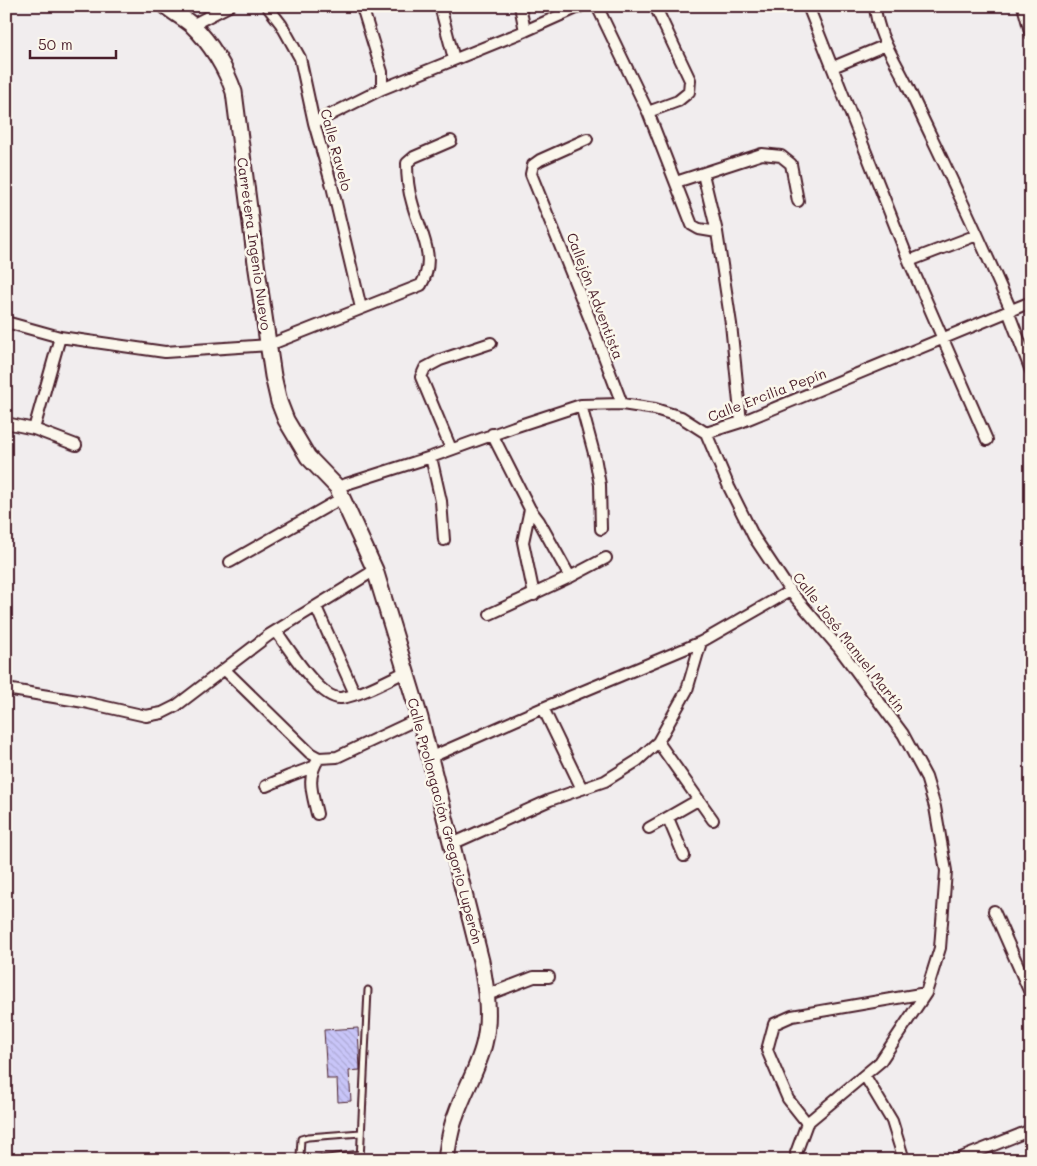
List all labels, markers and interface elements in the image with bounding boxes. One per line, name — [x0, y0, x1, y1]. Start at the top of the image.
scale bar — [30, 28, 116, 60]
text: 50 m — [38, 34, 73, 54]
street label: Calle Ravelo — [316, 107, 357, 193]
street label: Carretera Ingenio Nuevo — [233, 156, 276, 332]
street label: Callejón Adventista — [563, 230, 628, 362]
street label: Calle Ercilia Pepín — [705, 363, 829, 426]
street label: Calle José Manuel Martín — [789, 568, 910, 715]
street label: Calle Prolongación Gregorio Luperón — [403, 696, 488, 946]

